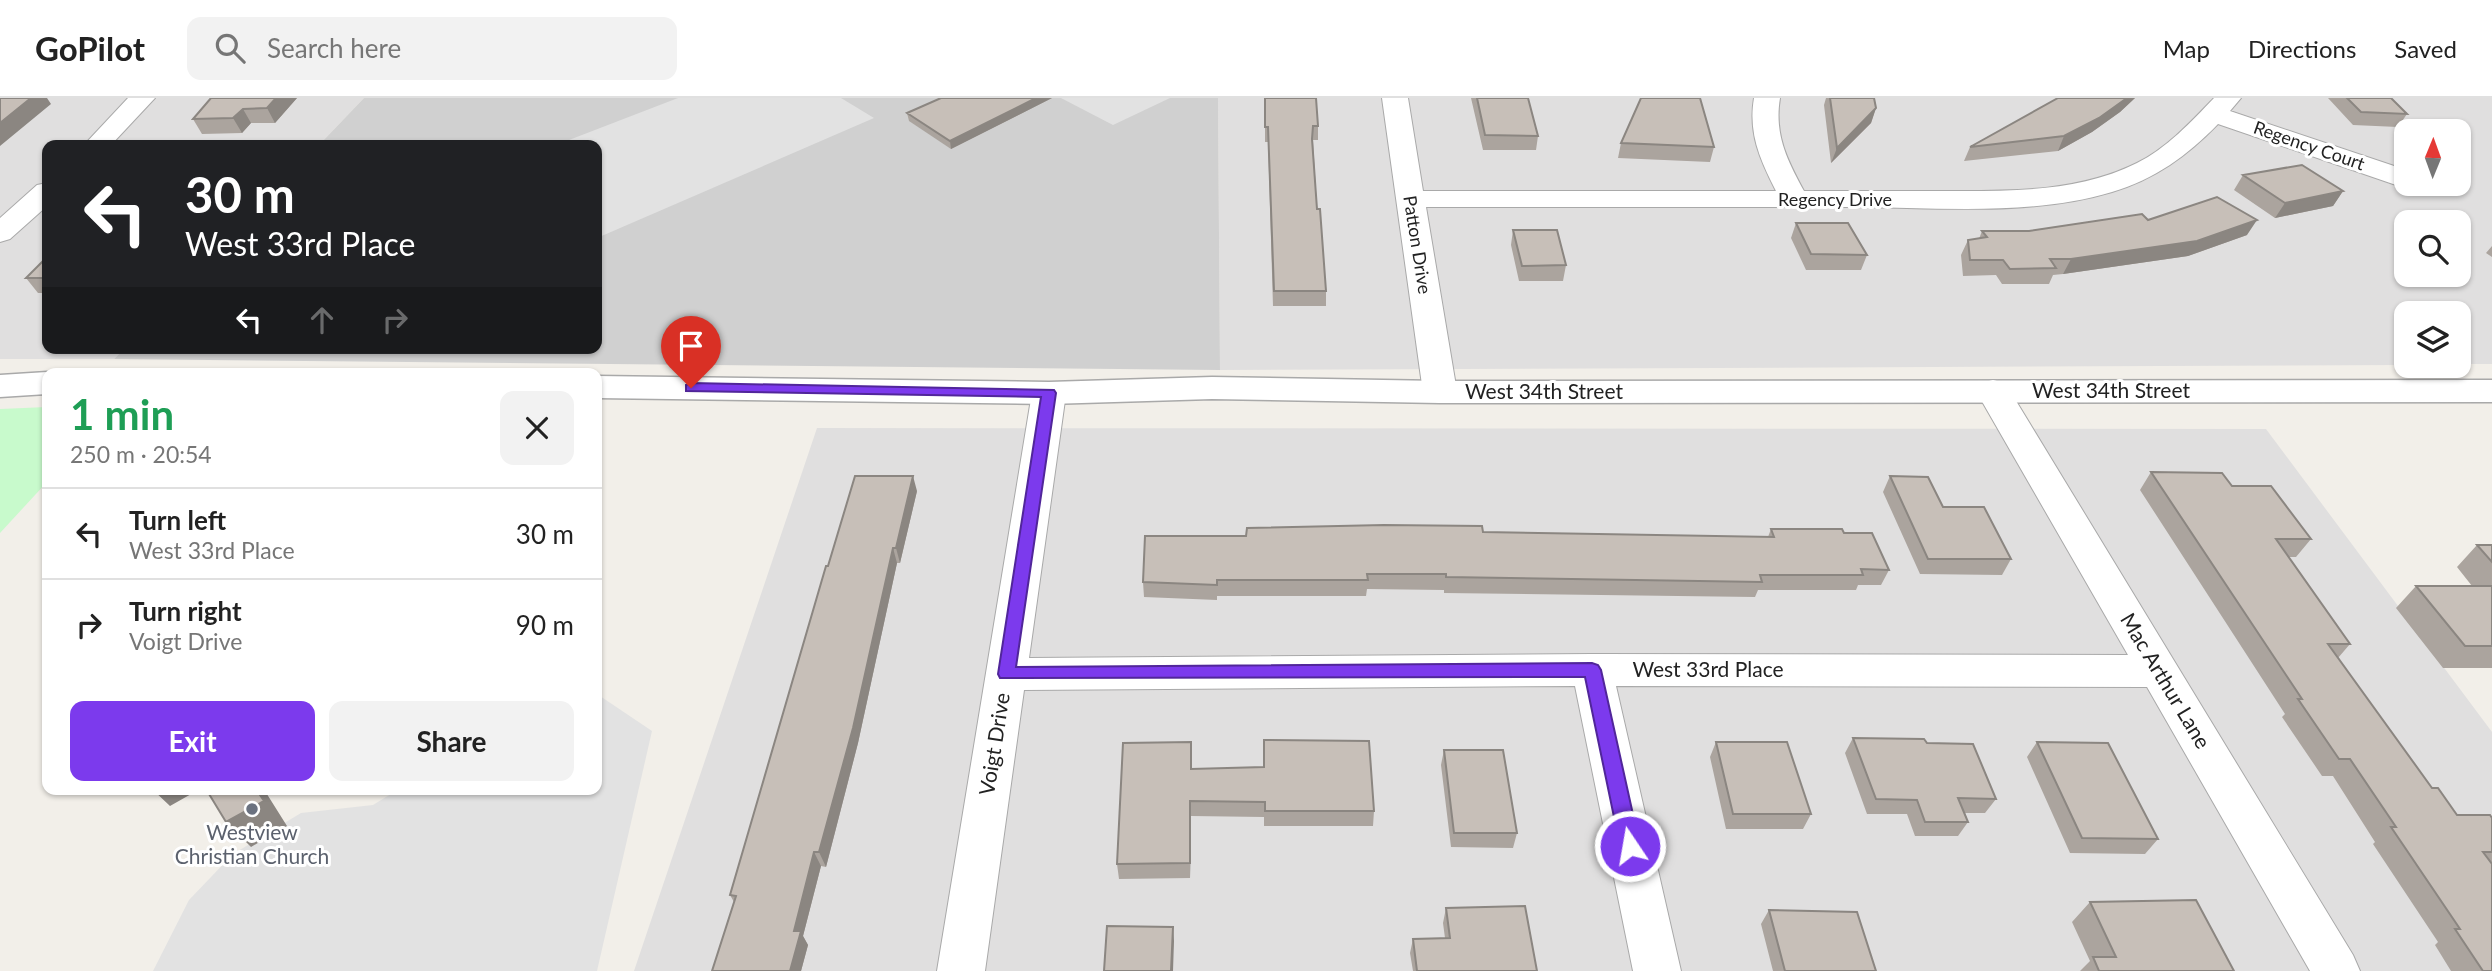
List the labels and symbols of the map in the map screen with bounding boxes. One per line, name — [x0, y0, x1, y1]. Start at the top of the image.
street label: Regency Court — [2251, 116, 2368, 175]
north arrow — [2394, 119, 2471, 196]
street label: Regency Drive — [1778, 188, 1892, 210]
street label: Patton Drive — [1399, 194, 1437, 296]
pin — [661, 316, 721, 388]
street label: West 34th Street — [2032, 377, 2190, 402]
street label: West 34th Street — [1465, 378, 1623, 403]
street label: Mac Arthur Lane — [2116, 608, 2217, 753]
street label: West 33rd Place — [1632, 656, 1784, 681]
street label: Voigt Drive — [973, 691, 1014, 797]
marker: Westview Christian Church — [244, 801, 260, 817]
position arrow — [1593, 809, 1667, 883]
place label: Westview Christian Church — [175, 819, 329, 868]

